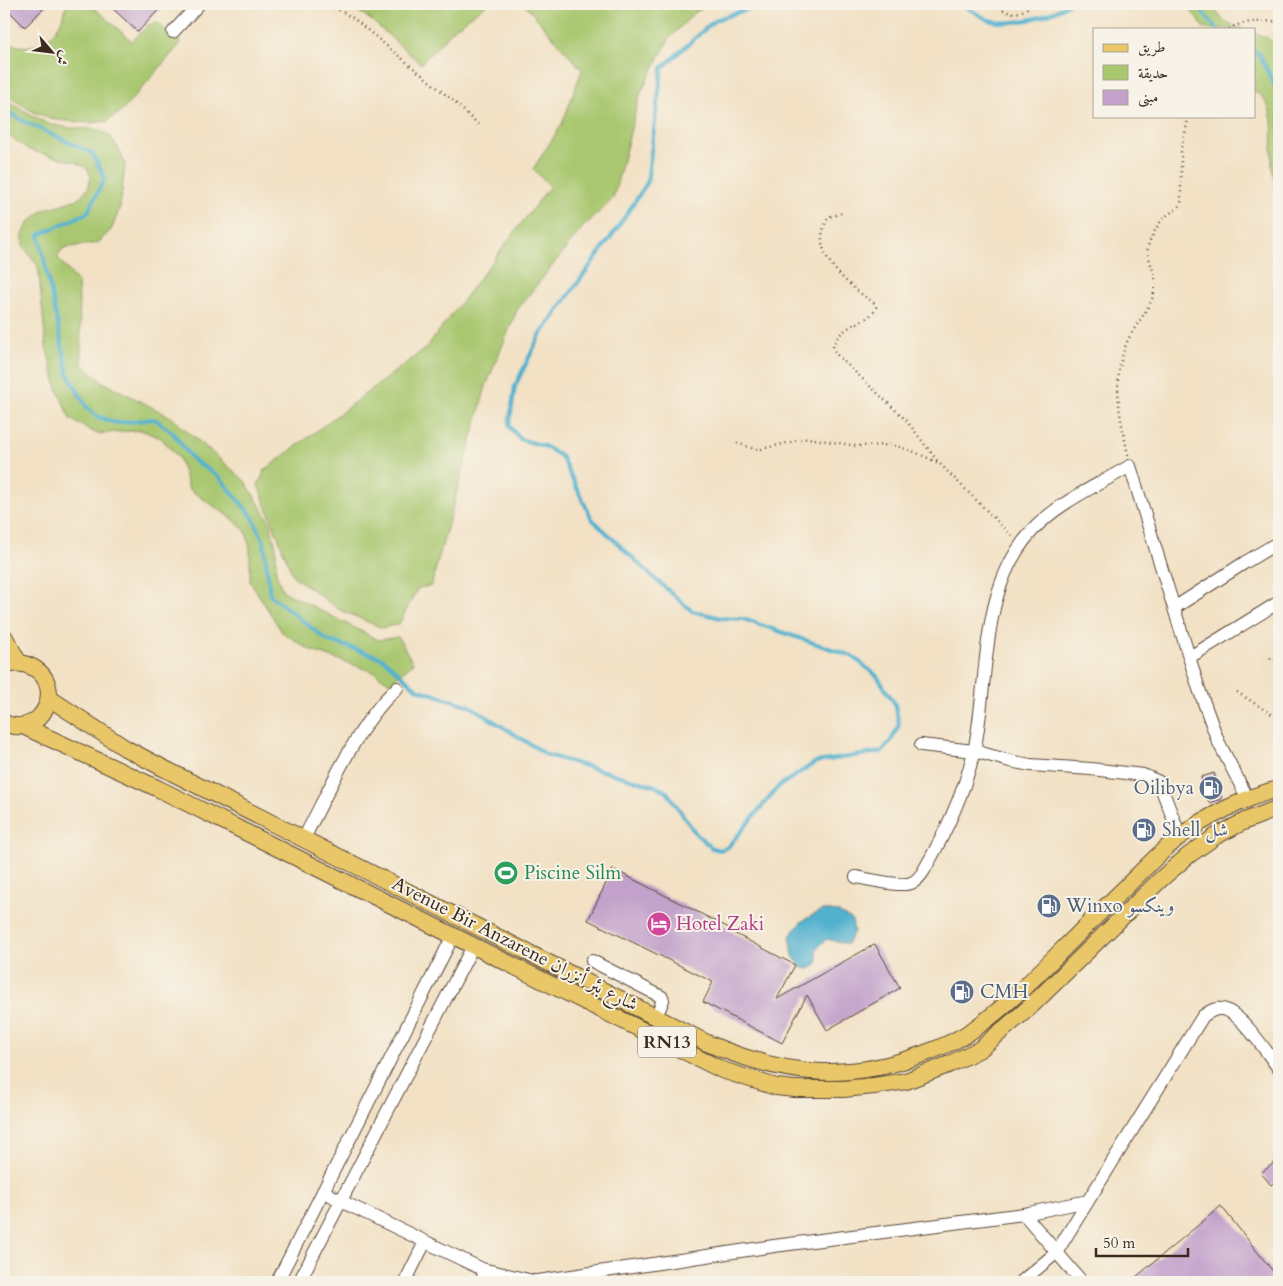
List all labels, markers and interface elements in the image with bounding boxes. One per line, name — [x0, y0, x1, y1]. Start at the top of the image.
north arrow — [28, 28, 78, 78]
legend — [1093, 28, 1256, 118]
text: طريق — [1138, 37, 1165, 57]
text: ش — [51, 47, 75, 69]
text: حديقة — [1138, 63, 1168, 83]
text: مبنى — [1138, 87, 1158, 108]
place label: Oilibya — [1134, 775, 1194, 801]
fuel station icon: Oilibya — [1198, 775, 1224, 801]
fuel station icon: Shell شل — [1131, 817, 1157, 843]
place label: Shell شل — [1162, 817, 1228, 843]
sports icon: Piscine Silm — [493, 860, 519, 886]
place label: Piscine Silm — [524, 860, 622, 886]
street label: Avenue Bir Anzarene شارع بئر أنزران — [387, 871, 642, 1019]
fuel station icon: Winxo وينكسو — [1036, 893, 1062, 919]
place label: Winxo وينكسو — [1065, 893, 1174, 919]
hotel icon: Hotel Zaki — [646, 911, 672, 937]
place label: Hotel Zaki — [676, 911, 764, 937]
fuel station icon: CMH — [949, 979, 975, 1005]
place label: CMH — [980, 979, 1028, 1005]
road number: RN13 — [638, 1026, 696, 1058]
scale bar — [1096, 1226, 1188, 1258]
text: 50 m — [1103, 1233, 1135, 1253]

